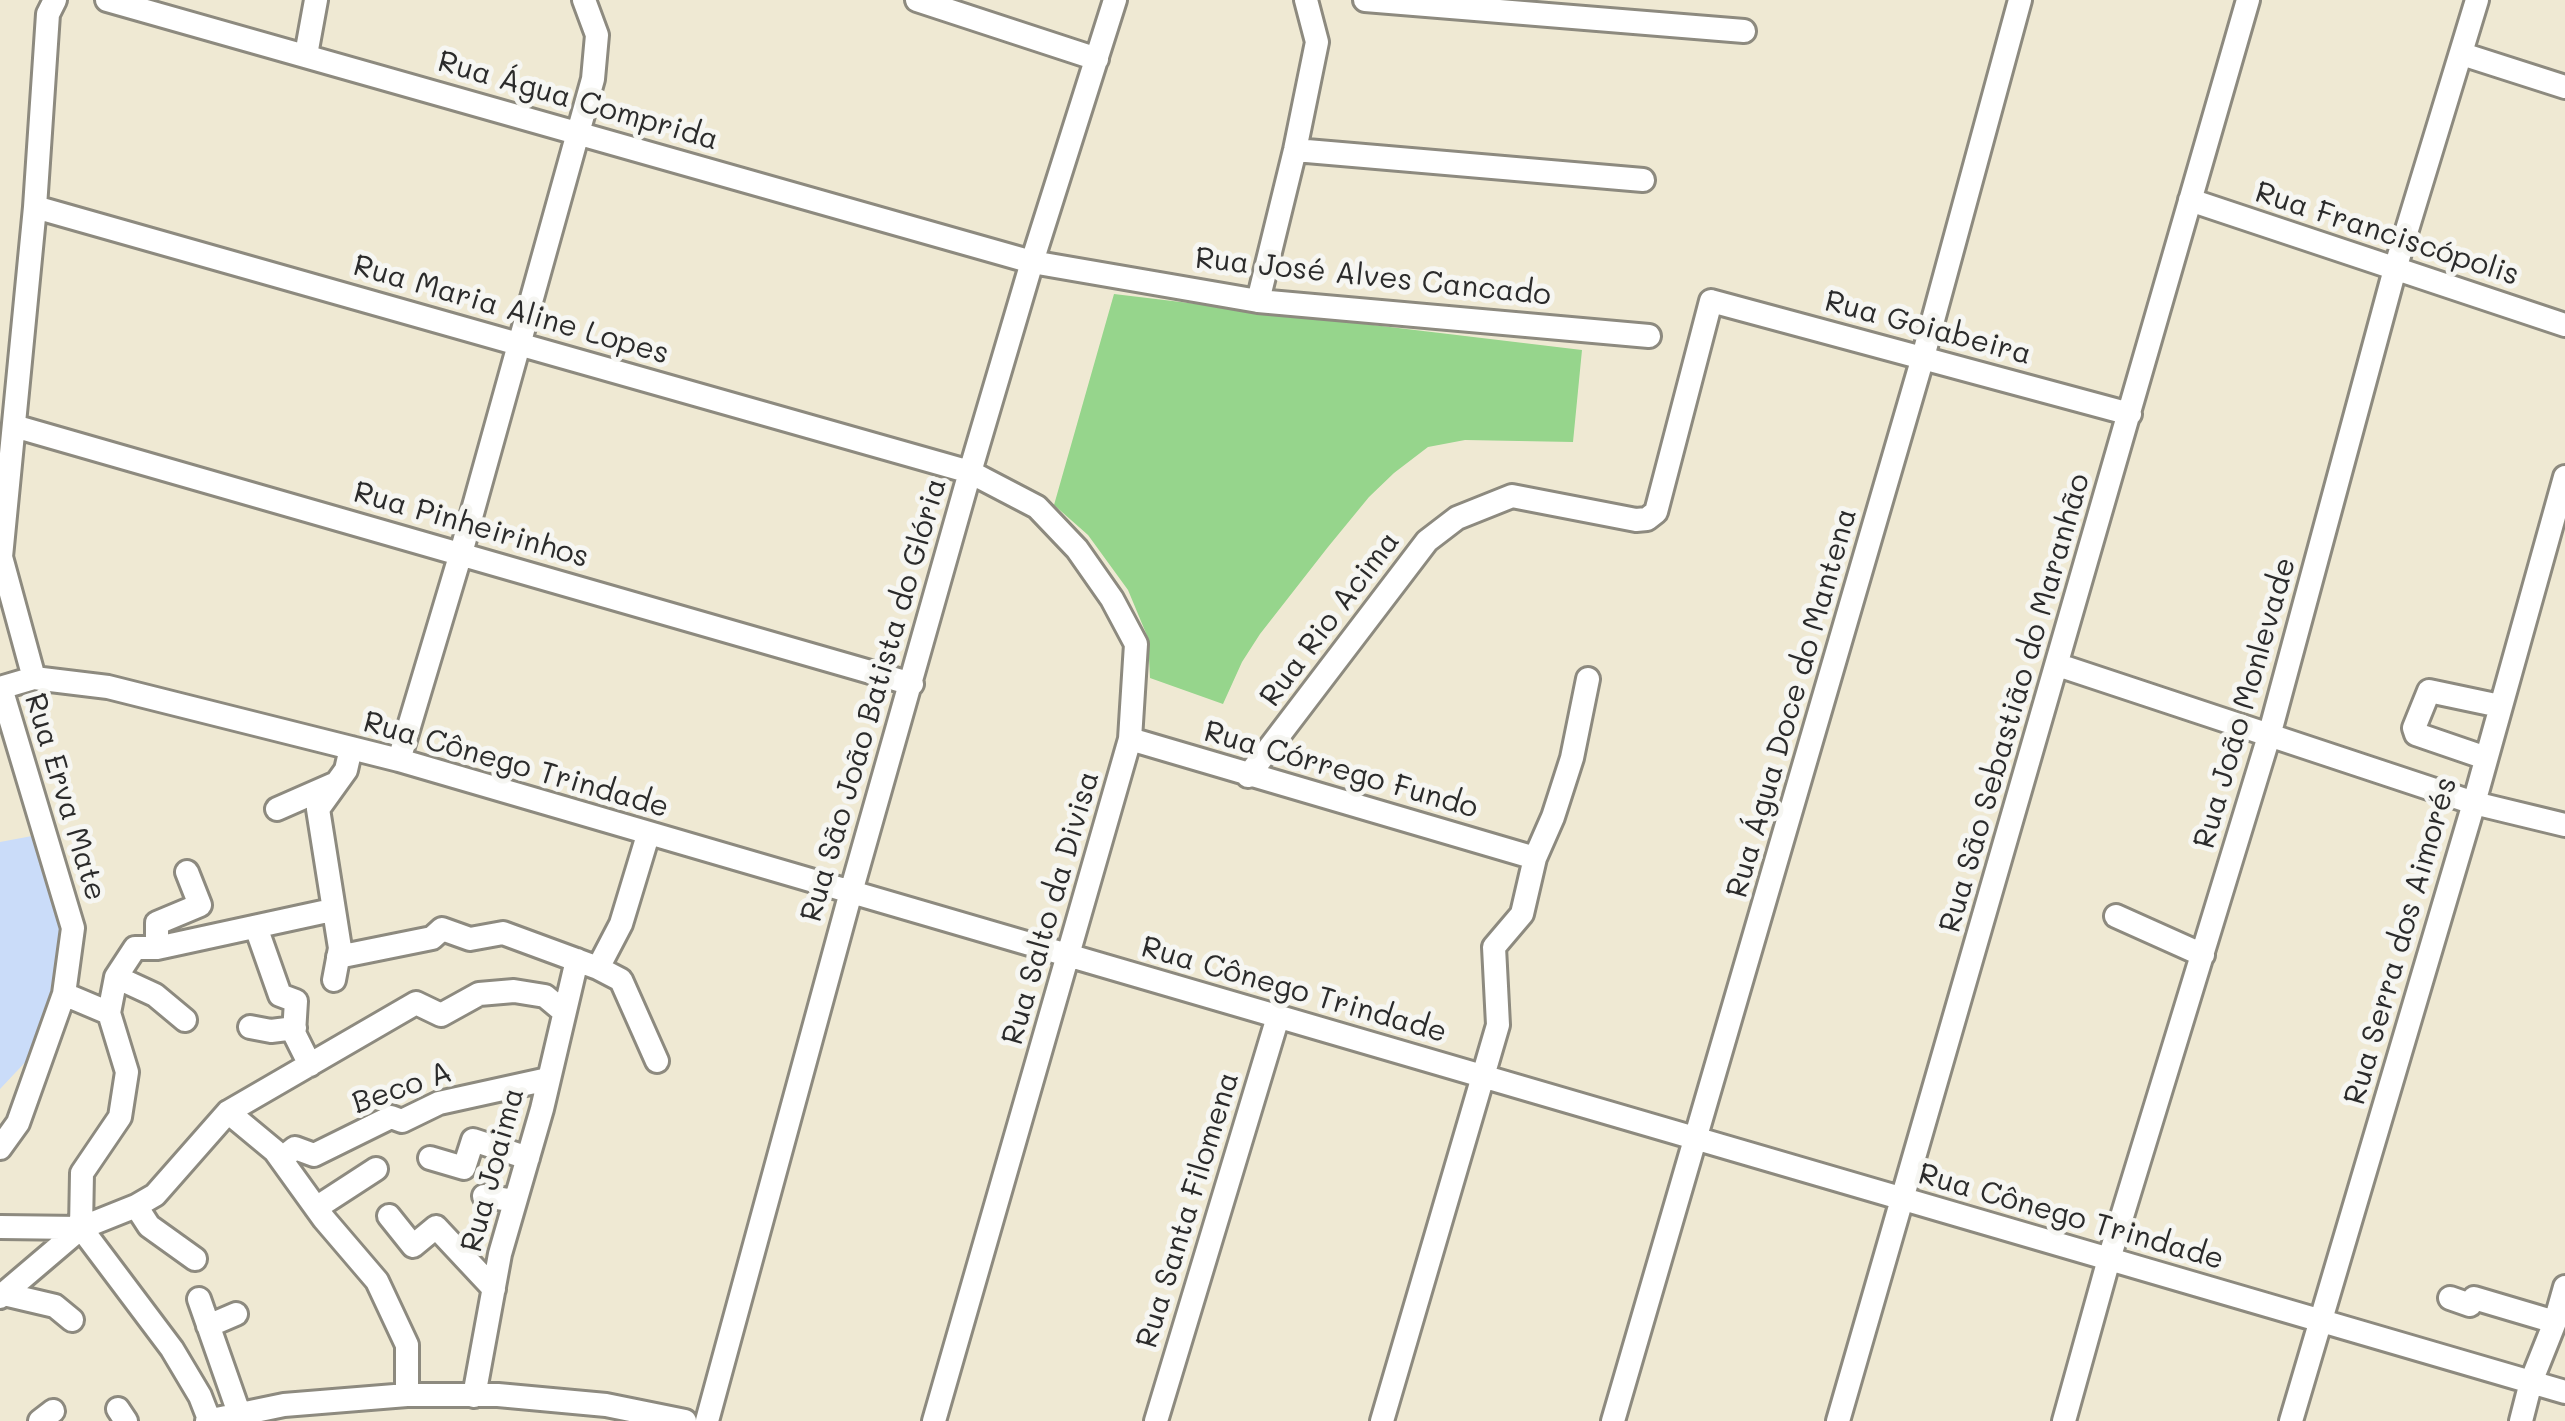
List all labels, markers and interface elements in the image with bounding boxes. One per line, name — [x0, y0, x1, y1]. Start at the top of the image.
street label: Rua Água Comprida — [433, 44, 723, 158]
street label: Rua Franciscópolis — [2250, 174, 2524, 294]
street label: Rua José Alves Cancado — [1193, 240, 1553, 314]
street label: Rua Maria Aline Lopes — [349, 248, 673, 372]
street label: Rua Goiabeira — [1821, 283, 2035, 373]
street label: Rua São Sebastião do Maranhão — [1932, 469, 2098, 937]
street label: Rua Pinheirinhos — [349, 474, 593, 576]
street label: Rua São João Batista do Glória — [793, 474, 955, 926]
street label: Rua Água Doce do Mantena — [1719, 504, 1865, 902]
street label: Rua Rio Acima — [1252, 524, 1408, 714]
street label: Rua João Monlevade — [2186, 553, 2304, 853]
street label: Rua Erva Mate — [16, 689, 114, 905]
street label: Rua Cônego Trindade — [359, 704, 673, 826]
street label: Rua Córrego Fundo — [1200, 714, 1482, 826]
street label: Rua Salto da Divisa — [995, 767, 1107, 1049]
street label: Rua Serra dos Aimorés — [2337, 773, 2465, 1109]
street label: Rua Cônego Trindade — [1137, 929, 1451, 1051]
street label: Beco A — [347, 1054, 457, 1122]
street label: Rua Santa Filomena — [1129, 1068, 1247, 1352]
street label: Rua Joaima — [454, 1084, 532, 1256]
street label: Rua Cônego Trindade — [1914, 1156, 2228, 1278]

